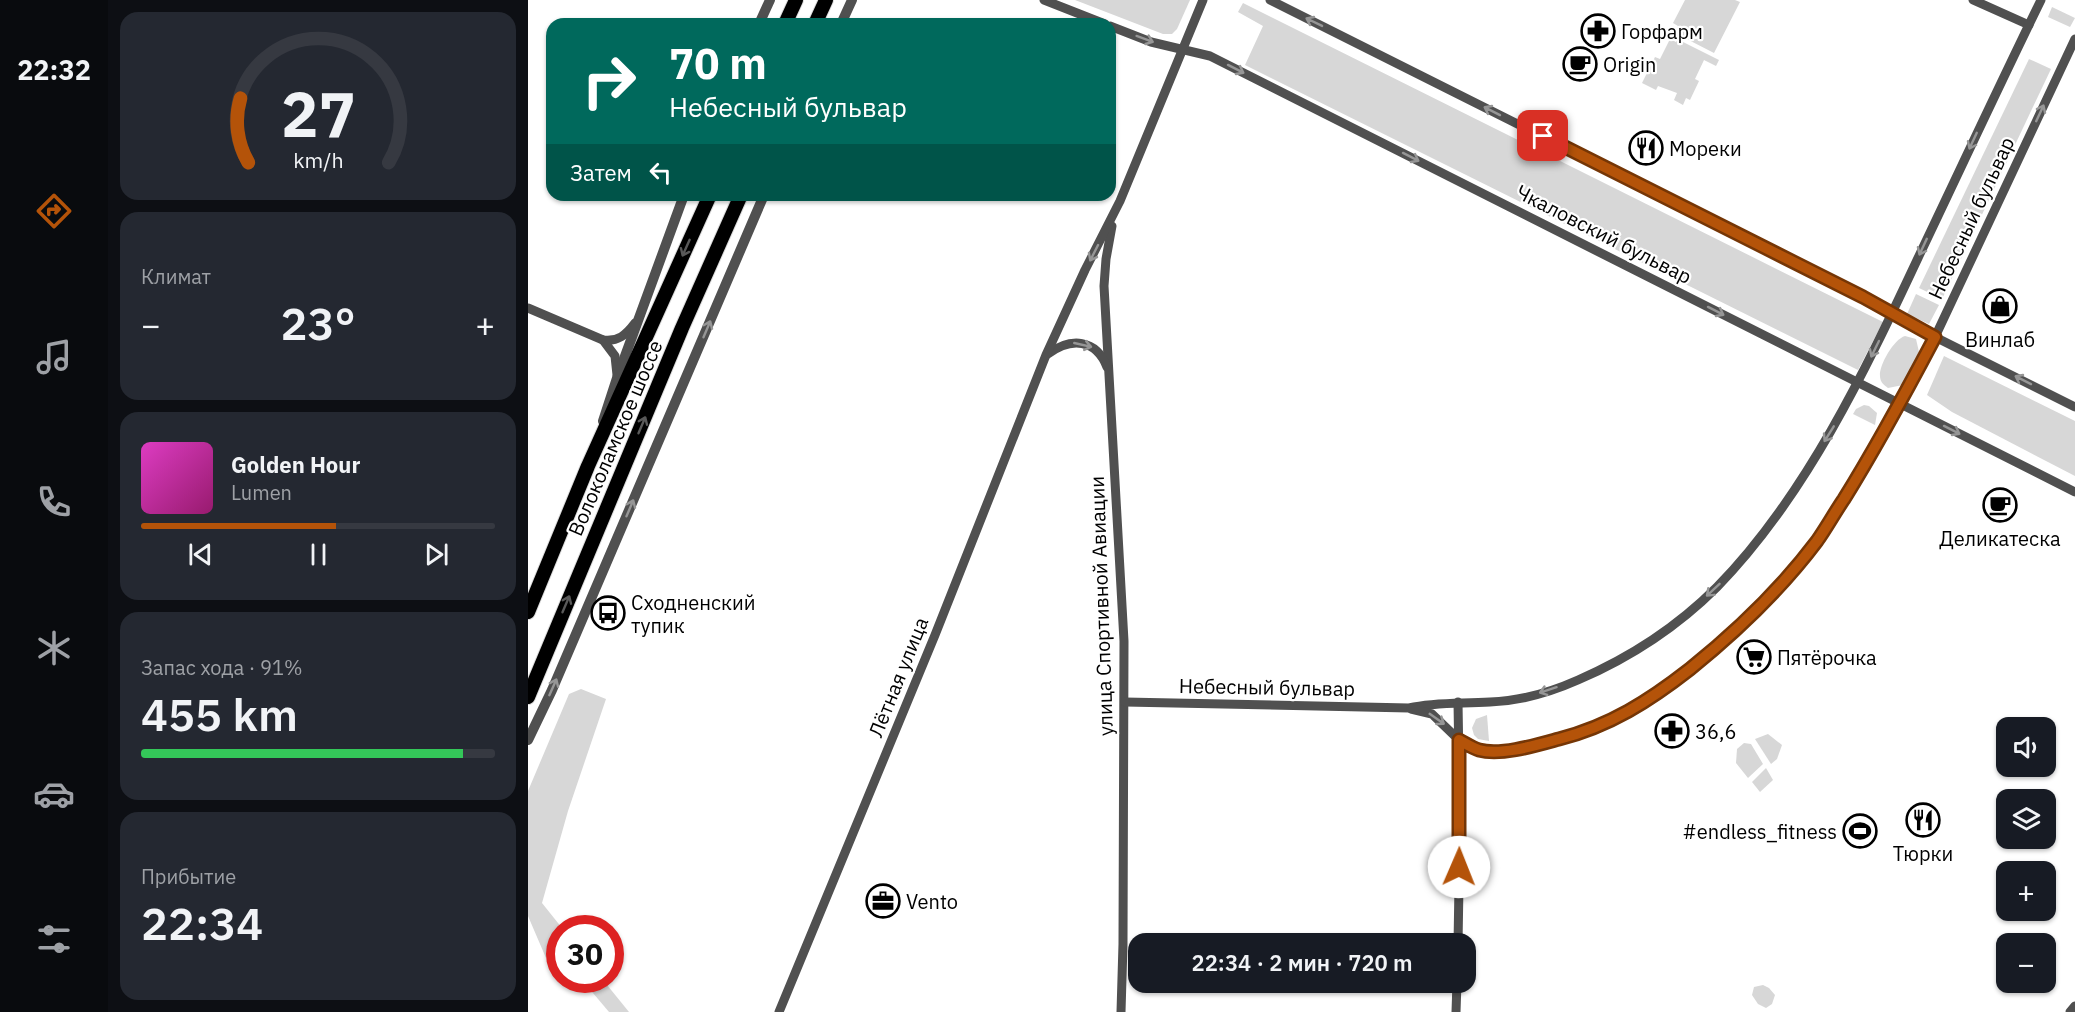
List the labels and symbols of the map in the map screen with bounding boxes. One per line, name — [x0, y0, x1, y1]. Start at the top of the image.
pharmacy icon: Горфарм — [1580, 13, 1616, 49]
one-way arrow — [1306, 16, 1324, 27]
place label: Горфарм — [1621, 18, 1703, 45]
one-way arrow — [1135, 35, 1154, 46]
cafe icon: Origin — [1562, 46, 1598, 82]
place label: Origin — [1603, 51, 1656, 78]
one-way arrow — [1227, 64, 1245, 76]
one-way arrow — [1483, 104, 1501, 116]
one-way arrow — [2035, 104, 2047, 122]
pin — [1517, 110, 1568, 161]
restaurant icon: Мореки — [1628, 130, 1664, 166]
street label: Небесный бульвар — [1922, 132, 2020, 304]
one-way arrow — [1967, 132, 1979, 150]
place label: Мореки — [1669, 135, 1742, 162]
one-way arrow — [1401, 152, 1419, 163]
street label: Чкаловский бульвар — [1512, 178, 1696, 290]
one-way arrow — [1917, 237, 1929, 255]
one-way arrow — [680, 239, 691, 257]
one-way arrow — [1087, 243, 1099, 261]
shop icon: Винлаб — [1982, 288, 2018, 324]
one-way arrow — [1707, 305, 1725, 317]
one-way arrow — [702, 320, 713, 338]
place label: Винлаб — [1965, 326, 2035, 353]
street label: Волоколамское шоссе — [562, 336, 668, 540]
one-way arrow — [1868, 339, 1880, 357]
one-way arrow — [1073, 340, 1092, 351]
one-way arrow — [2014, 374, 2032, 386]
one-way arrow — [637, 416, 648, 434]
one-way arrow — [1943, 424, 1960, 436]
one-way arrow — [1822, 425, 1834, 442]
street label: улица Спортивной Авиации — [1083, 475, 1119, 737]
cafe icon: Деликатеска — [1982, 487, 2018, 523]
one-way arrow — [625, 499, 636, 518]
place label: Деликатеска — [1939, 525, 2061, 552]
one-way arrow — [1705, 583, 1720, 597]
place label: Сходненский тупик — [631, 589, 756, 639]
bus stop icon: Сходненский тупик — [590, 595, 626, 631]
one-way arrow — [561, 596, 572, 614]
street label: Лётная улица — [862, 613, 934, 741]
supermarket icon: Пятёрочка — [1736, 639, 1772, 675]
place label: Пятёрочка — [1777, 644, 1877, 671]
street label: Небесный бульвар — [1179, 672, 1355, 702]
one-way arrow — [548, 679, 560, 697]
one-way arrow — [1539, 686, 1558, 697]
one-way arrow — [1428, 713, 1444, 725]
pharmacy icon: 36,6 — [1654, 713, 1690, 749]
place label: 36,6 — [1695, 718, 1736, 745]
restaurant icon: Тюрки — [1905, 802, 1941, 838]
sports icon: #endless_fitness — [1842, 813, 1878, 849]
place label: #endless_fitness — [1683, 818, 1837, 845]
position arrow — [1427, 835, 1491, 899]
place label: Тюрки — [1893, 840, 1953, 867]
office icon: Vento — [865, 883, 901, 919]
place label: Vento — [906, 888, 958, 915]
speed limit sign: 30 — [546, 915, 624, 993]

